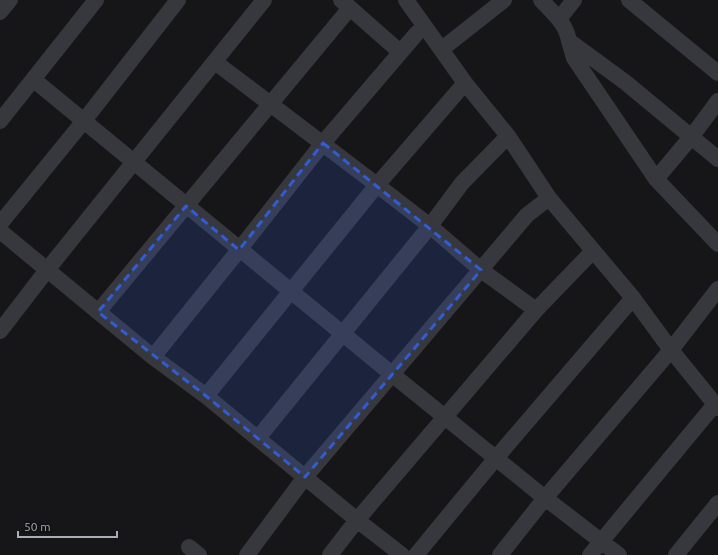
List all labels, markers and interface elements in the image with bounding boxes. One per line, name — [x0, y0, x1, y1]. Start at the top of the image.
scale bar — [18, 513, 117, 539]
text: 50 m — [24, 520, 51, 533]

